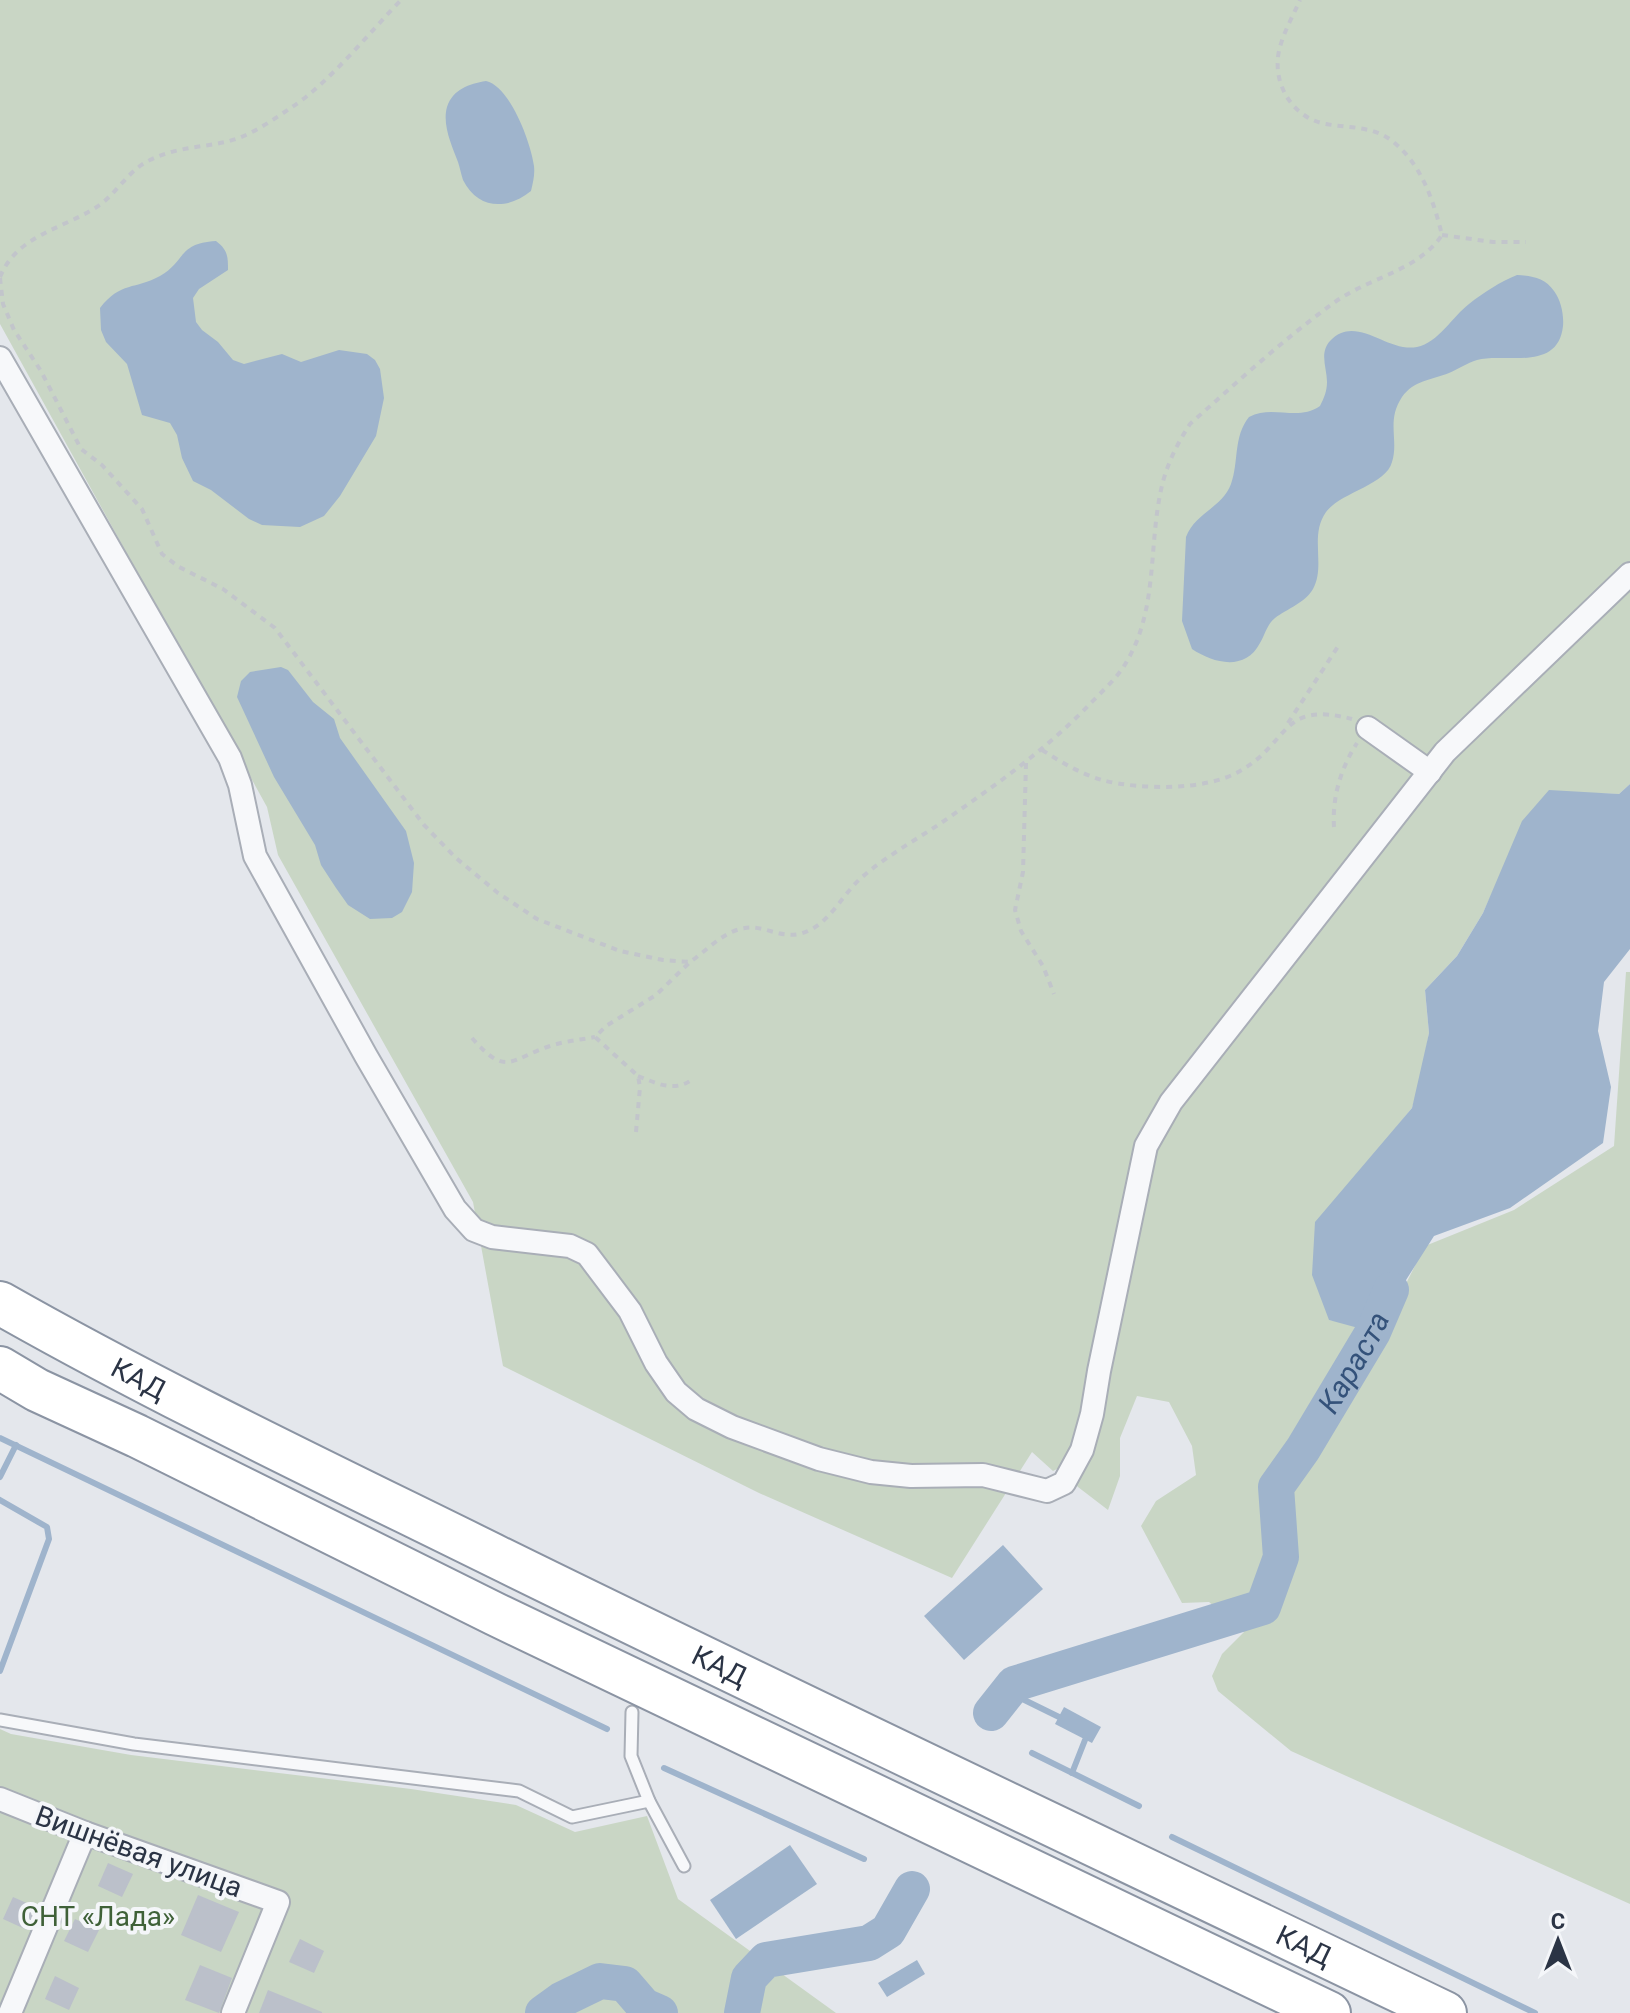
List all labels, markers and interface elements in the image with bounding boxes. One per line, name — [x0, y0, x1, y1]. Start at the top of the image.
water label: Караста — [1310, 1307, 1396, 1419]
street label: КАД — [105, 1351, 172, 1407]
street label: КАД — [686, 1639, 753, 1693]
street label: Вишнёвая улица — [31, 1799, 247, 1904]
park label: СНТ «Лада» — [21, 1900, 175, 1933]
north arrow — [1518, 1901, 1598, 1981]
text: С — [1551, 1909, 1565, 1934]
street label: КАД — [1271, 1919, 1337, 1973]

